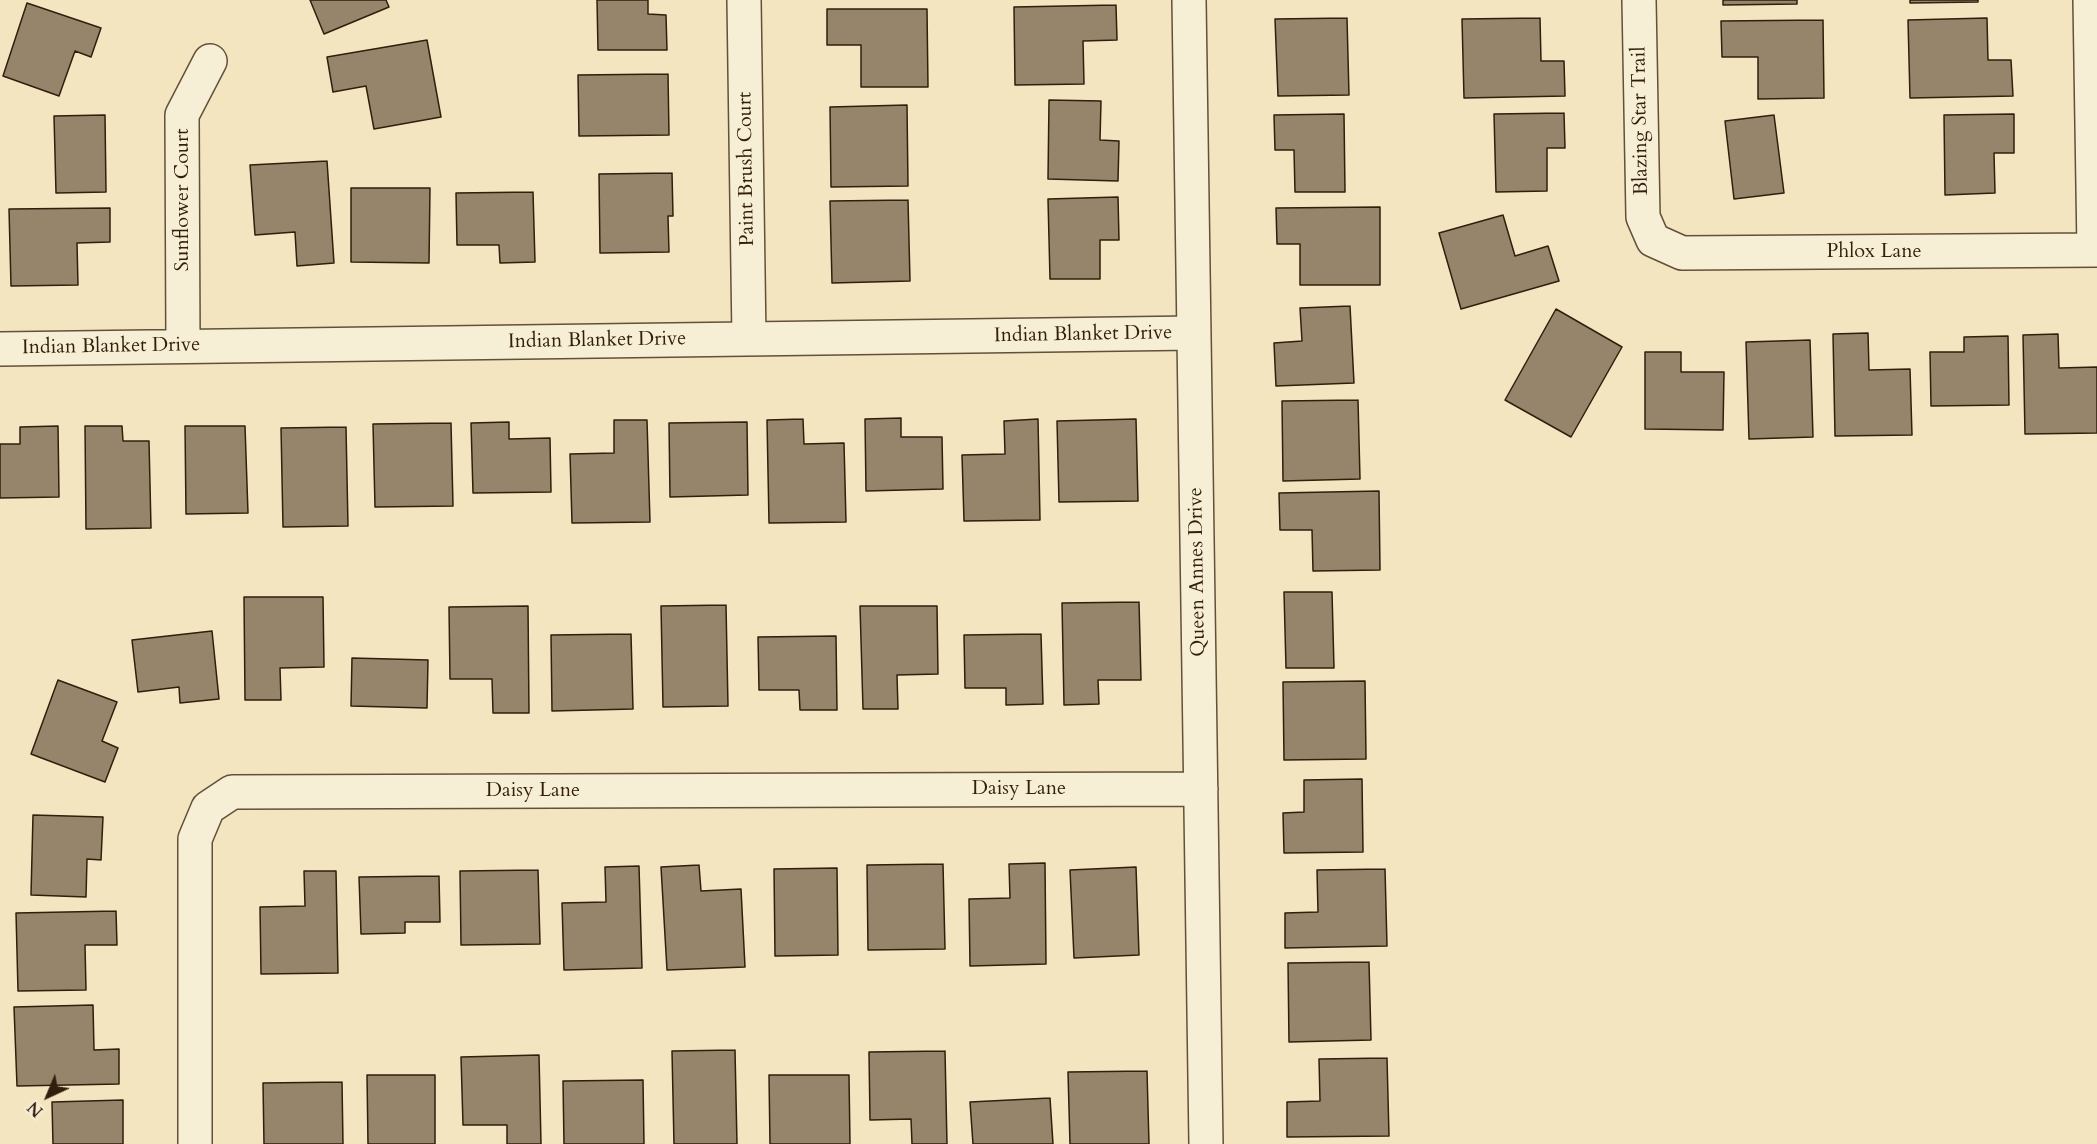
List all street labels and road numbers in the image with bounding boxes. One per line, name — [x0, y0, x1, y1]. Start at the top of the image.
street label: Blazing Star Trail — [1628, 46, 1654, 196]
street label: Paint Brush Court — [734, 91, 760, 247]
street label: Sunflower Court — [171, 128, 195, 272]
street label: Phlox Lane — [1826, 240, 1922, 264]
street label: Indian Blanket Drive — [994, 321, 1172, 349]
street label: Indian Blanket Drive — [508, 327, 686, 355]
street label: Indian Blanket Drive — [22, 333, 200, 361]
street label: Queen Annes Drive — [1185, 487, 1211, 657]
street label: Daisy Lane — [972, 777, 1066, 801]
street label: Daisy Lane — [486, 779, 580, 803]

